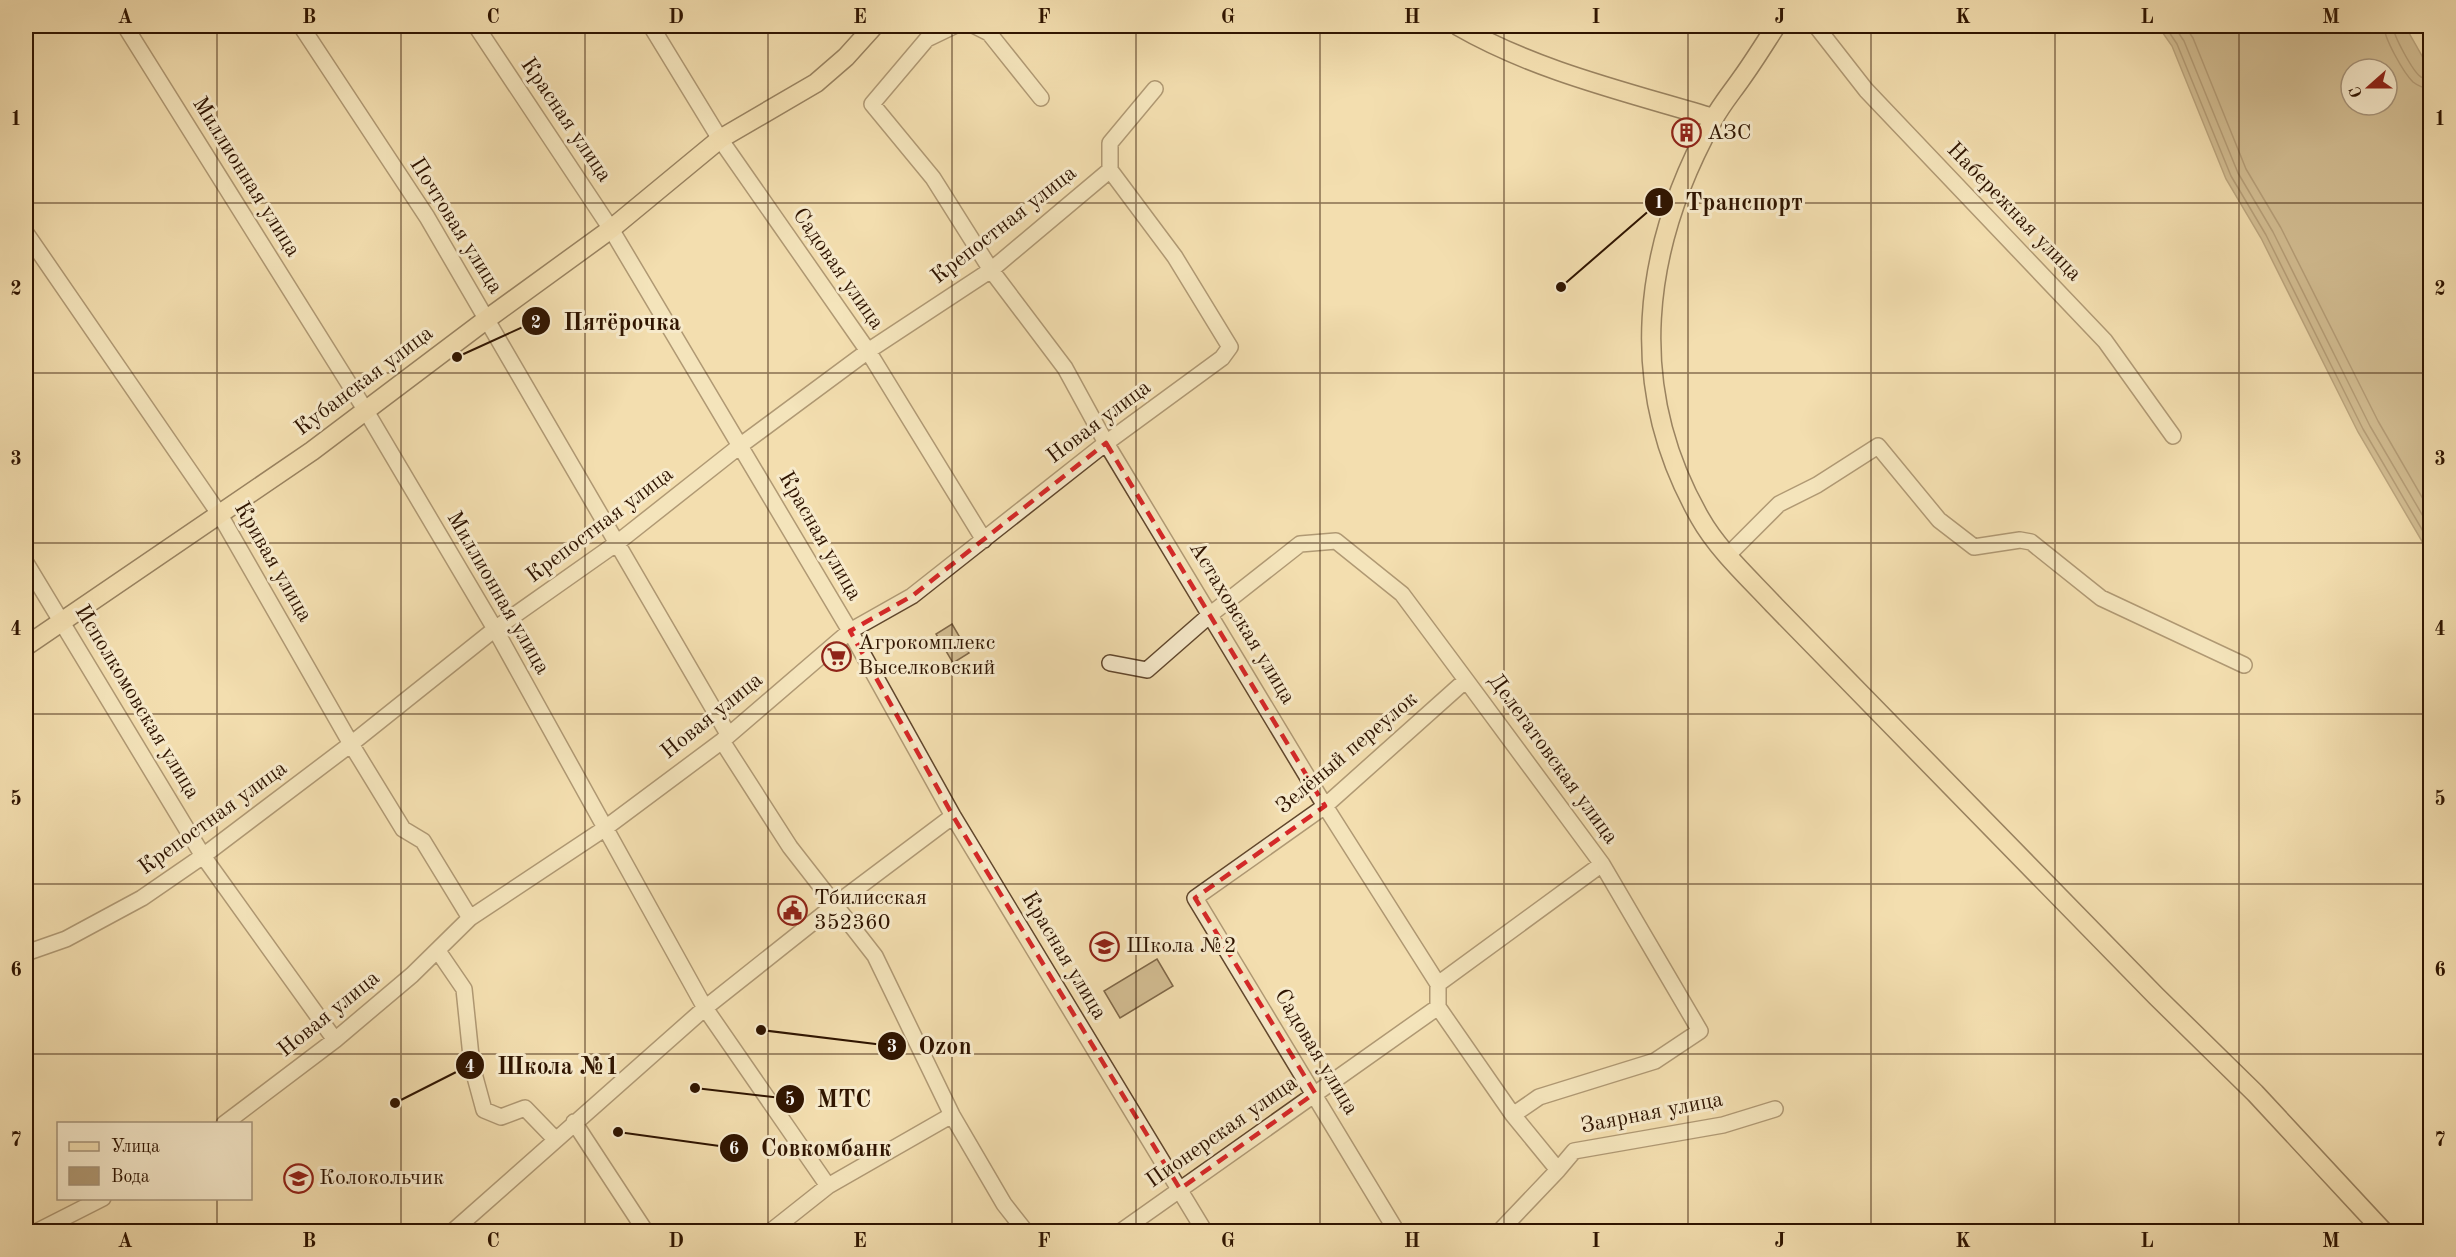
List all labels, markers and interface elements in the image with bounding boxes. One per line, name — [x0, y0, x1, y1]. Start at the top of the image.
text: A — [117, 8, 133, 28]
text: B — [302, 8, 316, 28]
text: C — [486, 8, 500, 28]
text: D — [668, 8, 684, 28]
text: E — [853, 8, 867, 28]
text: F — [1037, 8, 1051, 28]
text: G — [1221, 8, 1235, 28]
text: H — [1404, 8, 1420, 28]
text: I — [1592, 8, 1600, 28]
text: J — [1775, 8, 1786, 28]
text: K — [1955, 8, 1971, 28]
text: L — [2140, 8, 2154, 28]
text: M — [2322, 8, 2340, 28]
street label: Красная улица — [516, 54, 616, 186]
north arrow — [2339, 57, 2399, 117]
text: С — [2348, 84, 2366, 99]
street label: Миллионная улица — [188, 93, 304, 261]
text: 1 — [10, 110, 22, 130]
text: 1 — [2434, 110, 2446, 130]
building icon: АЗС — [1670, 117, 1702, 149]
place label: АЗС — [1707, 122, 1752, 144]
street label: Набережная улица — [1942, 138, 2086, 286]
street label: Почтовая улица — [405, 154, 507, 298]
street label: Крепостная улица — [927, 162, 1081, 288]
callout: Транспорт — [1644, 181, 1815, 223]
text: Транспорт — [1685, 192, 1803, 216]
text: 1 — [1654, 194, 1664, 212]
street label: Садовая улица — [788, 204, 888, 334]
text: 2 — [10, 280, 22, 300]
text: 2 — [2434, 280, 2446, 300]
callout: Пятёрочка — [521, 300, 693, 342]
text: Пятёрочка — [563, 312, 681, 336]
text: 2 — [531, 314, 541, 332]
street label: Кубанская улица — [291, 322, 437, 440]
street label: Новая улица — [1043, 376, 1155, 468]
text: 3 — [10, 450, 22, 470]
text: 3 — [2434, 450, 2446, 470]
street label: Крепостная улица — [523, 463, 678, 587]
street label: Красная улица — [774, 468, 866, 604]
street label: Кривая улица — [230, 498, 316, 626]
street label: Миллионная улица — [442, 508, 554, 678]
street label: Астаховская улица — [1185, 538, 1299, 708]
street label: Исполкомовская улица — [70, 601, 204, 803]
text: 4 — [10, 620, 22, 640]
text: 4 — [2434, 620, 2446, 640]
place label: Агрокомплекс Выселковский — [858, 632, 995, 679]
supermarket icon: Агрокомплекс Выселковский — [821, 640, 853, 672]
street label: Новая улица — [657, 668, 767, 763]
street label: Делегатовская улица — [1484, 670, 1622, 848]
street label: Зелёный переулок — [1272, 688, 1422, 818]
street label: Крепостная улица — [135, 757, 291, 879]
text: 5 — [10, 789, 22, 810]
text: 5 — [2434, 789, 2446, 810]
place label: Тбилисская 352360 — [814, 887, 927, 934]
street label: Красная улица — [1017, 888, 1111, 1024]
public building icon: Тбилисская 352360 — [777, 895, 809, 927]
school or university icon: Школа №2 — [1089, 930, 1121, 962]
place label: Школа №2 — [1126, 935, 1237, 957]
text: 6 — [10, 961, 22, 981]
text: 6 — [2434, 961, 2446, 981]
street label: Новая улица — [274, 966, 384, 1061]
street label: Садовая улица — [1270, 985, 1362, 1119]
callout: Ozon — [877, 1025, 984, 1067]
text: Ozon — [918, 1036, 972, 1060]
text: 3 — [887, 1038, 897, 1056]
callout: Школа №1 — [455, 1044, 632, 1086]
text: Школа №1 — [497, 1056, 619, 1080]
text: 4 — [465, 1058, 475, 1076]
street label: Пионерская улица — [1142, 1072, 1302, 1192]
callout: МТС — [775, 1078, 884, 1120]
street label: Заярная улица — [1579, 1088, 1725, 1138]
text: МТС — [817, 1089, 871, 1113]
text: 5 — [785, 1091, 795, 1109]
legend — [57, 1122, 252, 1200]
callout: Совкомбанк — [719, 1127, 903, 1169]
text: 7 — [10, 1131, 22, 1151]
text: 7 — [2434, 1131, 2446, 1151]
text: Улица — [111, 1138, 160, 1156]
text: Совкомбанк — [761, 1138, 892, 1162]
text: 6 — [729, 1140, 739, 1158]
school or university icon: Колокольчик — [282, 1162, 314, 1194]
place label: Колокольчик — [319, 1167, 444, 1189]
text: Вода — [111, 1168, 150, 1186]
text: A — [117, 1232, 133, 1252]
text: B — [302, 1232, 316, 1252]
text: C — [486, 1232, 500, 1252]
text: D — [668, 1232, 684, 1252]
text: E — [853, 1232, 867, 1252]
text: F — [1037, 1232, 1051, 1252]
text: G — [1221, 1232, 1235, 1252]
text: H — [1404, 1232, 1420, 1252]
text: I — [1592, 1232, 1600, 1252]
text: J — [1775, 1232, 1786, 1252]
text: K — [1955, 1232, 1971, 1252]
text: L — [2140, 1232, 2154, 1252]
text: M — [2322, 1232, 2340, 1252]

